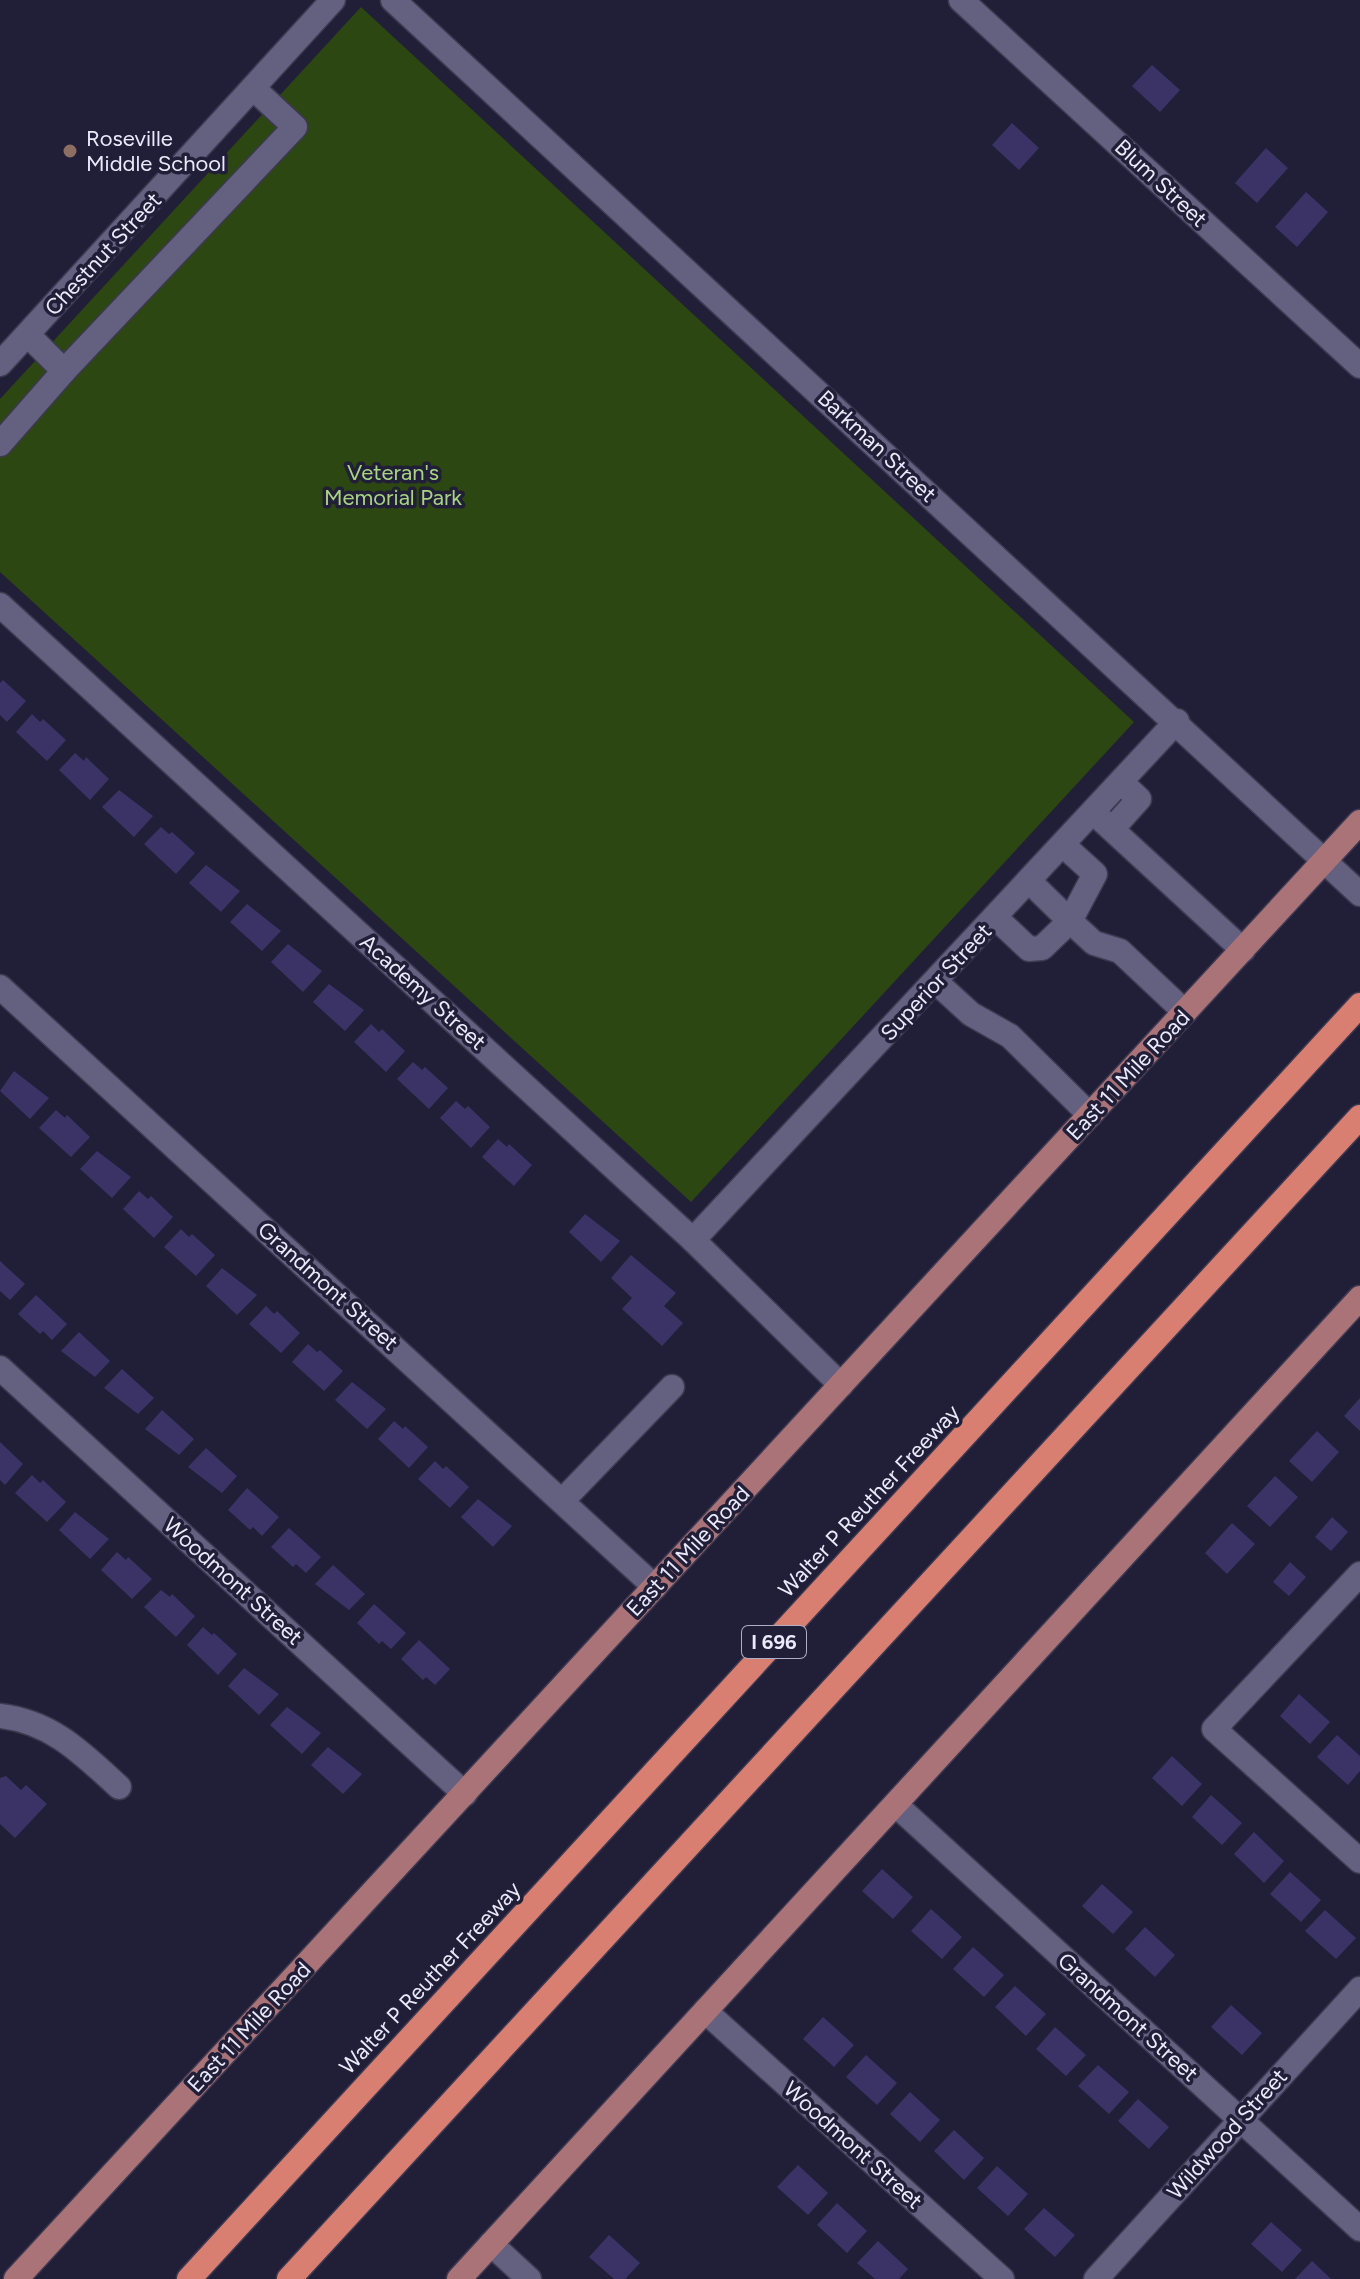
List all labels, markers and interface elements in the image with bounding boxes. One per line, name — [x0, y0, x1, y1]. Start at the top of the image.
place label: Roseville Middle School — [86, 125, 226, 177]
street label: Blum Street — [1109, 133, 1213, 233]
marker: Roseville Middle School — [61, 142, 79, 160]
street label: Chestnut Street — [39, 187, 167, 321]
street label: Barkman Street — [812, 384, 942, 508]
park label: Veteran's Memorial Park — [324, 459, 462, 511]
street label: Superior Street — [875, 918, 997, 1046]
street label: Academy Street — [355, 928, 491, 1056]
street label: East 11 Mile Road — [1061, 1004, 1195, 1146]
street label: Grandmont Street — [252, 1216, 404, 1356]
street label: Walter P Reuther Freeway — [773, 1399, 966, 1603]
street label: East 11 Mile Road — [621, 1480, 755, 1622]
street label: Woodmont Street — [158, 1511, 308, 1651]
road number: I 696 — [742, 1626, 806, 1658]
street label: Walter P Reuther Freeway — [334, 1876, 527, 2080]
street label: Grandmont Street — [1052, 1947, 1204, 2087]
street label: East 11 Mile Road — [182, 1956, 316, 2098]
street label: Wildwood Street — [1161, 2063, 1293, 2205]
street label: Woodmont Street — [778, 2075, 928, 2215]

